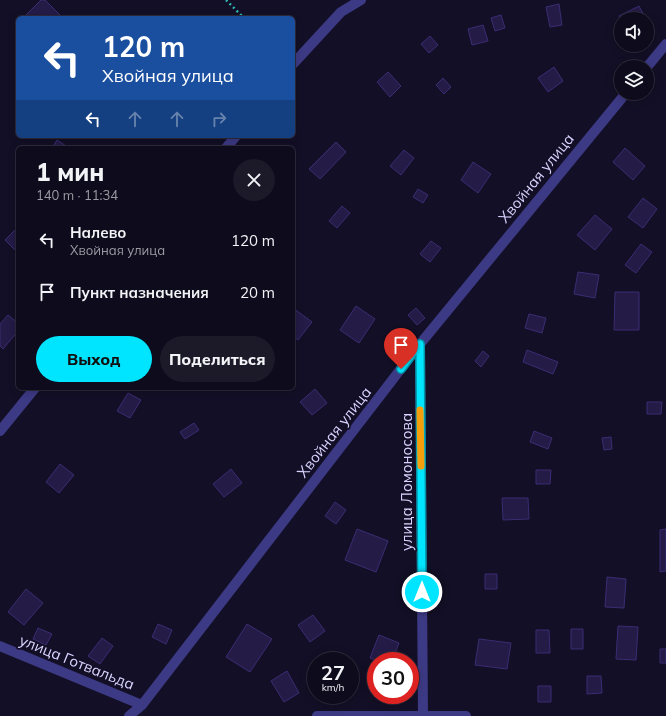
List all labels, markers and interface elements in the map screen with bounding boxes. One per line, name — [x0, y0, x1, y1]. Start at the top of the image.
map controls — [614, 12, 654, 100]
button: sound — [614, 12, 654, 52]
text: 120 m — [102, 29, 185, 64]
icon: left — [36, 32, 88, 84]
button: layers — [614, 60, 654, 100]
text: Хвойная улица — [102, 64, 234, 87]
icon: left — [82, 108, 104, 130]
icon: ahead — [124, 108, 146, 130]
icon: ahead — [166, 108, 188, 130]
icon: right — [208, 108, 230, 130]
street label: Хвойная улица — [494, 129, 578, 227]
text: 1 мин — [36, 157, 104, 187]
button: close — [233, 159, 275, 201]
text: 140 m · 11:34 — [36, 187, 118, 203]
text: Налево — [70, 223, 126, 242]
icon: left — [36, 229, 58, 251]
text: 120 m — [231, 231, 275, 250]
text: Хвойная улица — [70, 242, 165, 258]
icon: arrive — [36, 281, 58, 303]
text: Пункт назначения — [70, 283, 209, 302]
text: 20 m — [240, 283, 275, 302]
pin — [384, 328, 418, 369]
icon: arrive — [390, 334, 412, 356]
button: Выход — [36, 336, 152, 382]
button: Поделиться — [160, 336, 275, 382]
street label: Хвойная улица — [293, 383, 375, 481]
street label: улица Ломоносова — [397, 413, 416, 551]
position arrow — [401, 571, 443, 613]
street label: улица Готвальда — [17, 630, 137, 694]
speed limit sign: 30 — [367, 652, 419, 704]
text: 27 — [321, 660, 345, 685]
text: km/h — [322, 681, 344, 694]

